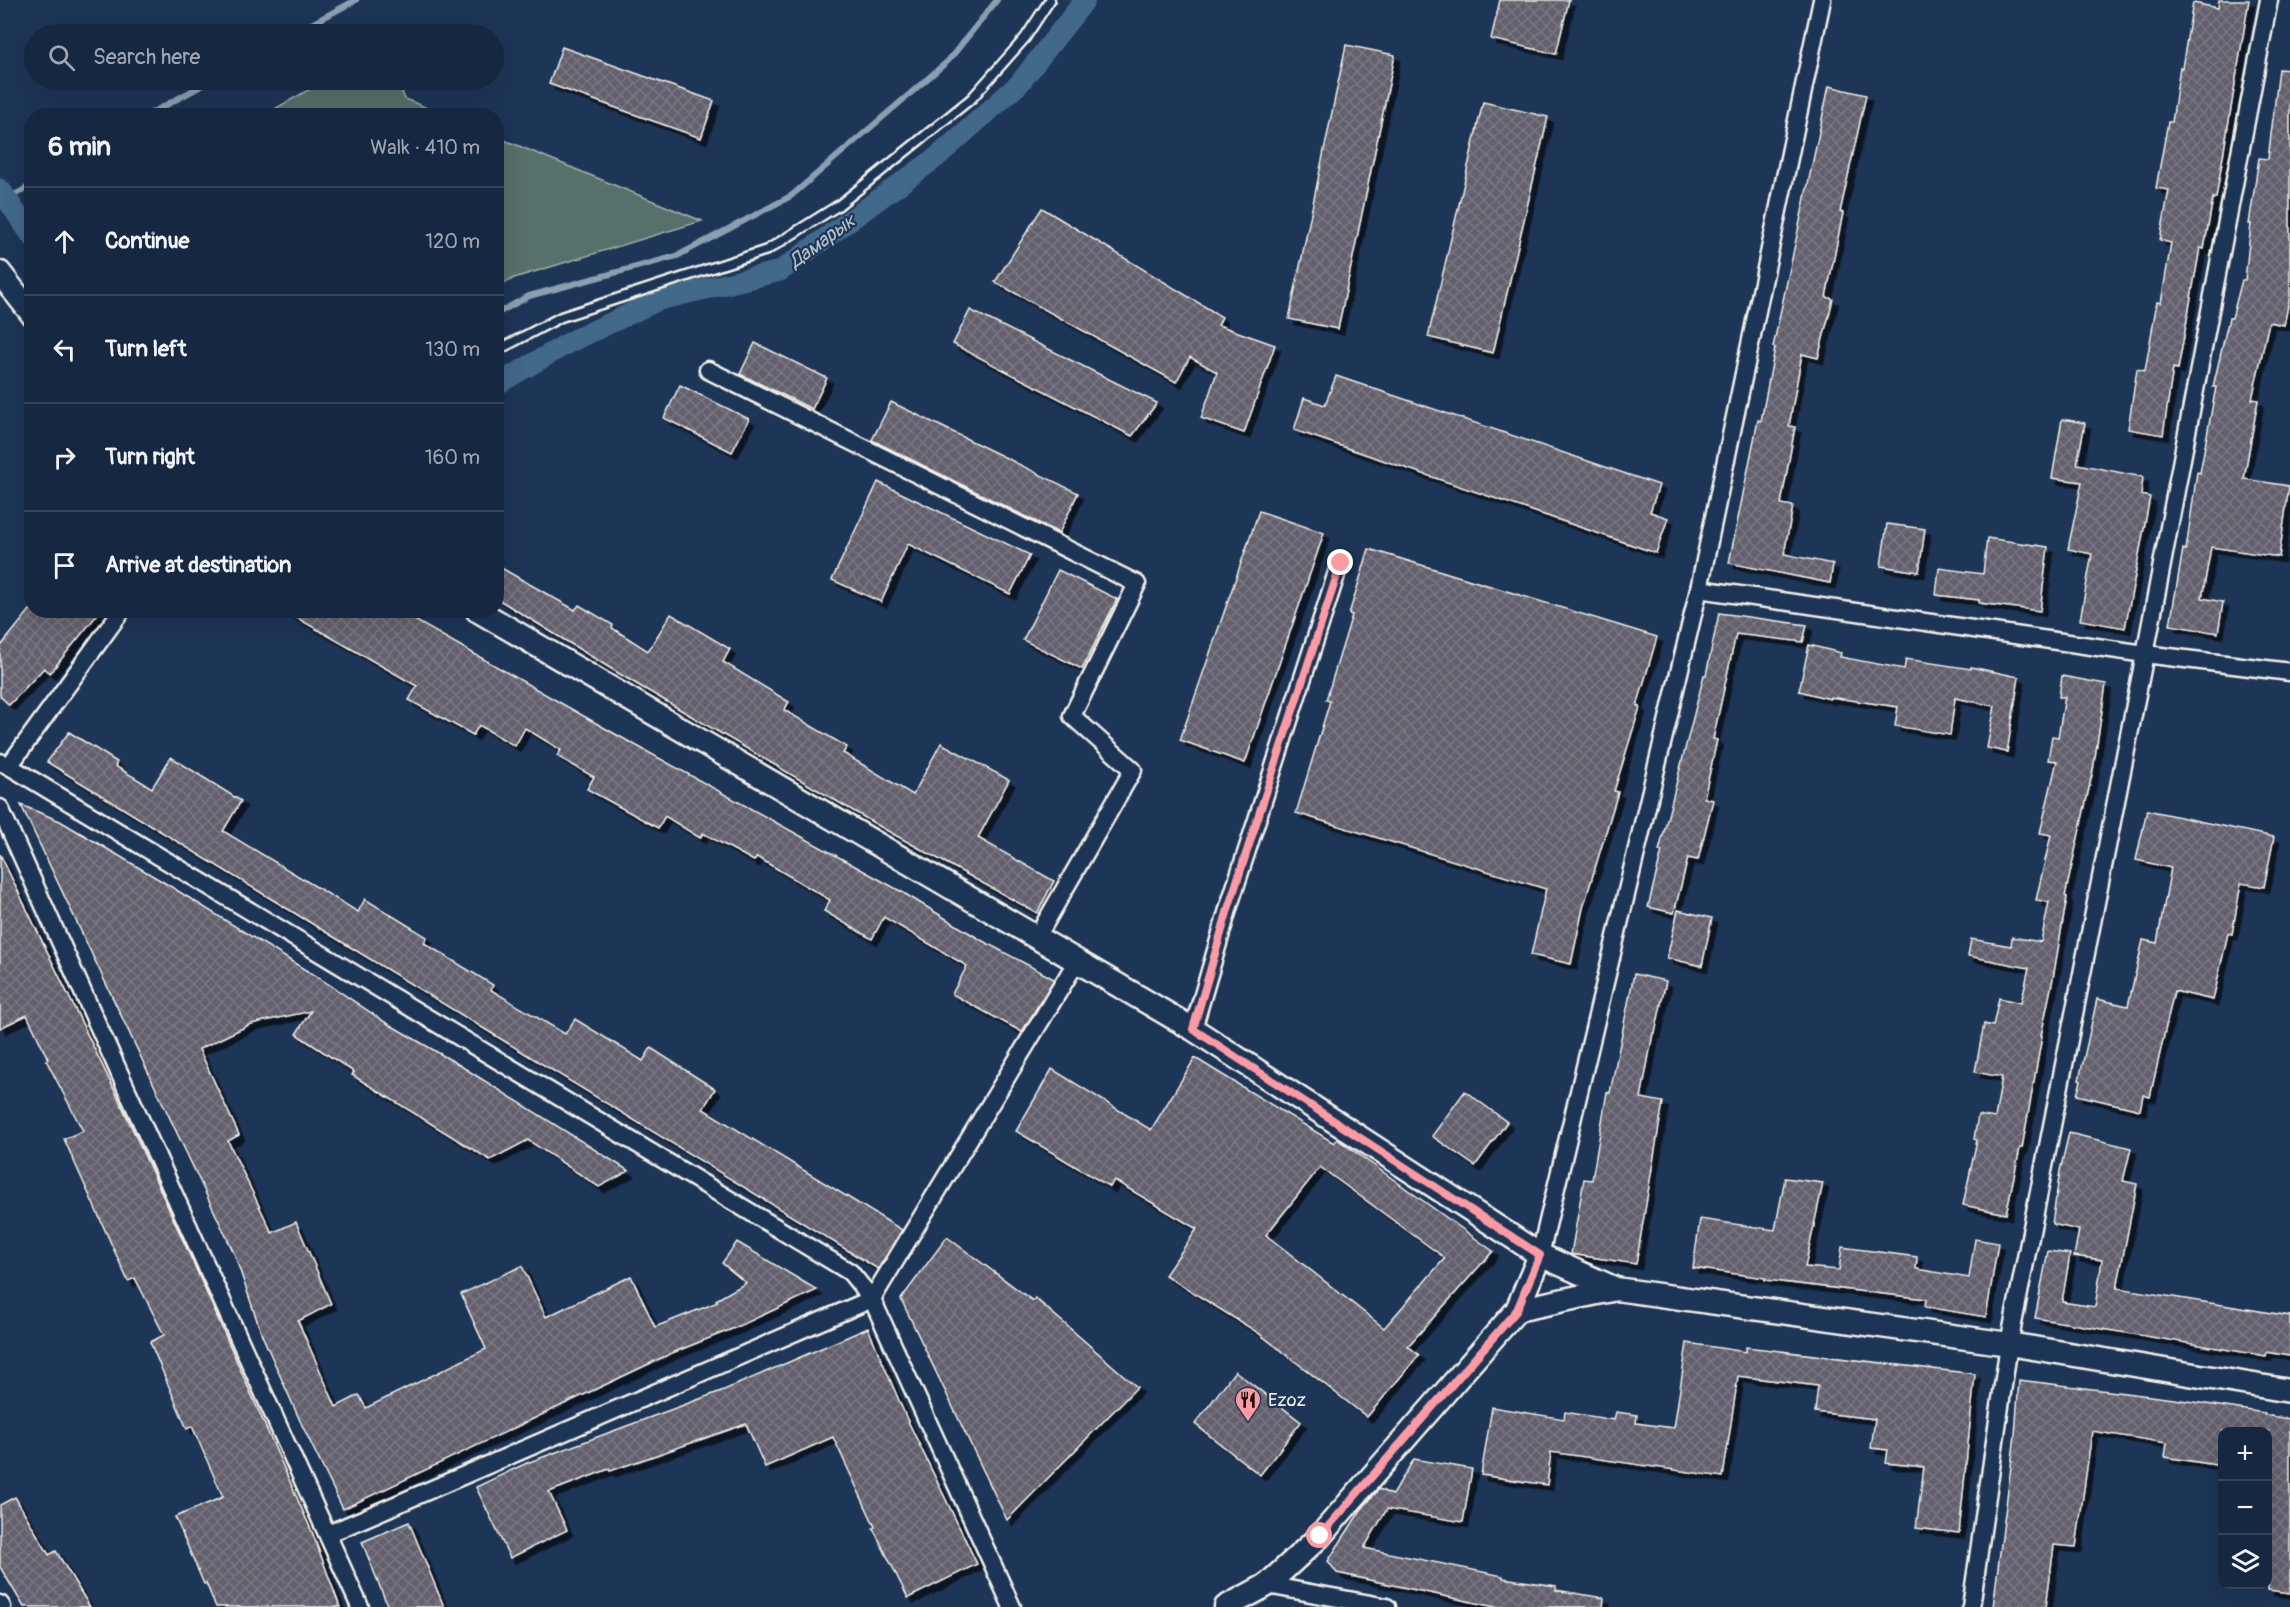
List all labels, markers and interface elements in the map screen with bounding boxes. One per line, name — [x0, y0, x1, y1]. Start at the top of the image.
search box — [24, 24, 504, 90]
icon: search — [45, 41, 78, 74]
text: Search here — [93, 43, 200, 71]
text: 6 min — [48, 131, 111, 163]
text: Walk · 410 m — [370, 135, 480, 160]
water label: Дамарык — [783, 207, 862, 274]
icon: ahead — [48, 225, 81, 258]
text: Continue — [105, 227, 189, 255]
text: 120 m — [425, 229, 480, 254]
icon: left — [48, 333, 81, 366]
text: Turn left — [105, 335, 187, 363]
text: 130 m — [425, 337, 480, 362]
icon: right — [48, 441, 81, 474]
text: Turn right — [105, 443, 195, 471]
text: 160 m — [425, 445, 480, 470]
icon: arrive — [48, 549, 81, 582]
route end — [1327, 549, 1353, 575]
text: Arrive at destination — [105, 551, 291, 579]
restaurant icon: Ezoz — [1233, 1385, 1263, 1423]
place label: Ezoz — [1268, 1389, 1306, 1412]
map controls — [2218, 1427, 2272, 1589]
button: + — [2218, 1427, 2272, 1481]
button: − — [2218, 1481, 2272, 1535]
route start — [1306, 1522, 1332, 1548]
button: layers — [2218, 1535, 2272, 1589]

